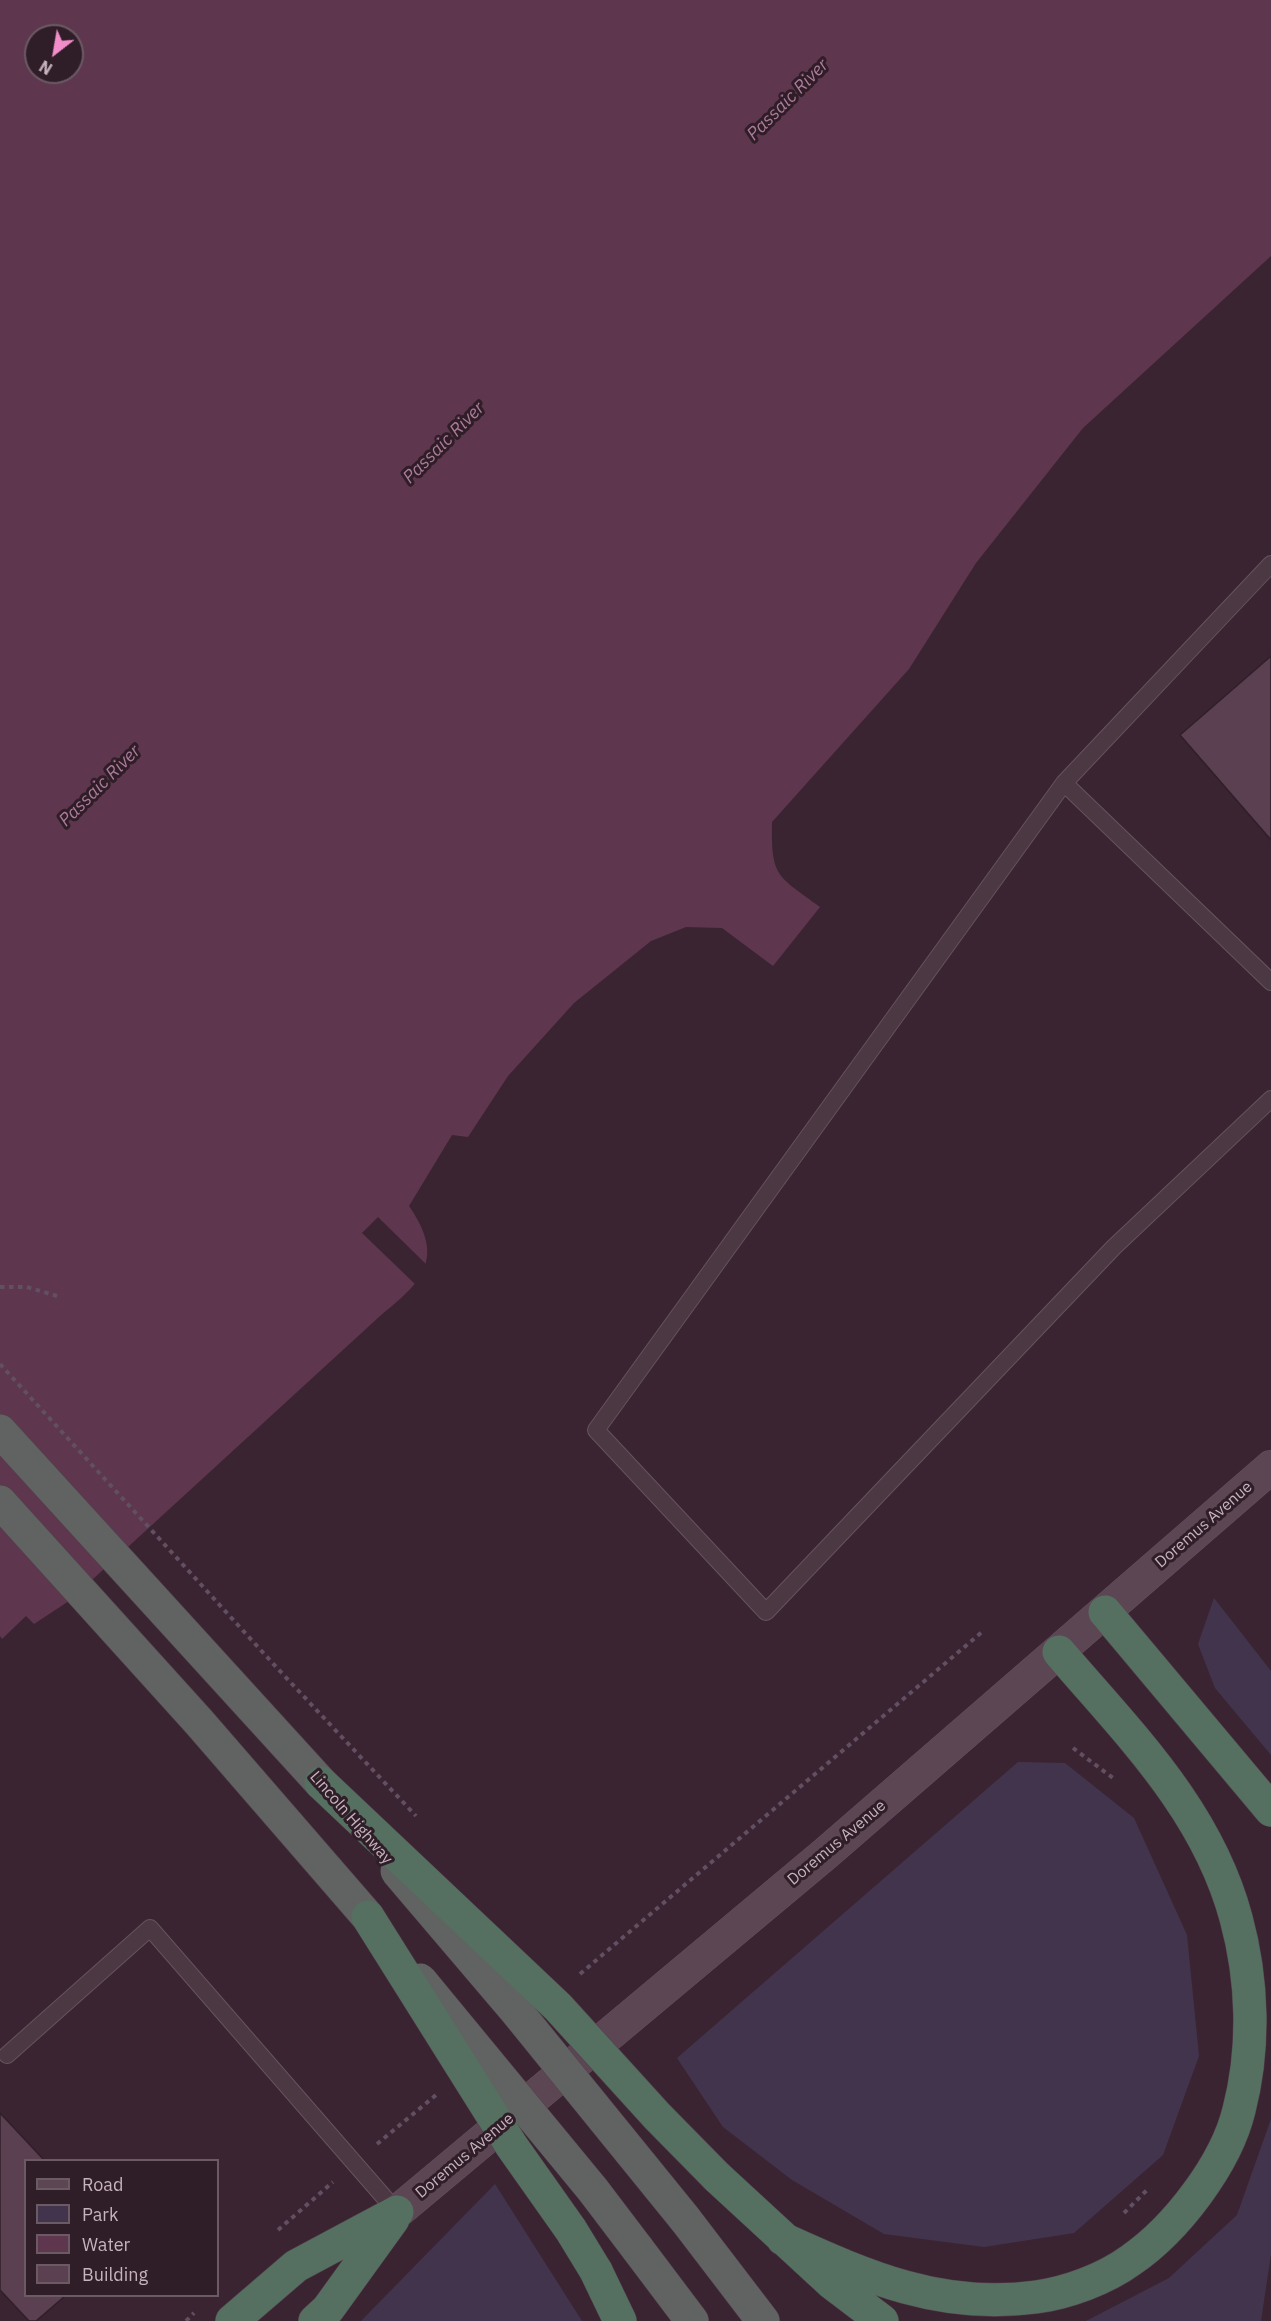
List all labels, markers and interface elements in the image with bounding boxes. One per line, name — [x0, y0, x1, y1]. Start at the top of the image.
north arrow — [24, 24, 84, 84]
water label: Passaic River — [743, 55, 833, 145]
text: N — [36, 56, 56, 79]
water label: Passaic River — [399, 398, 489, 488]
water label: Passaic River — [55, 741, 145, 831]
street label: Doremus Avenue — [1152, 1478, 1256, 1572]
street label: Lincoln Highway — [306, 1768, 396, 1868]
street label: Doremus Avenue — [784, 1796, 890, 1890]
street label: Doremus Avenue — [412, 2109, 518, 2203]
legend — [24, 2159, 219, 2297]
text: Road — [82, 2173, 123, 2196]
text: Park — [82, 2203, 118, 2226]
text: Water — [82, 2233, 130, 2256]
text: Building — [82, 2263, 148, 2286]

